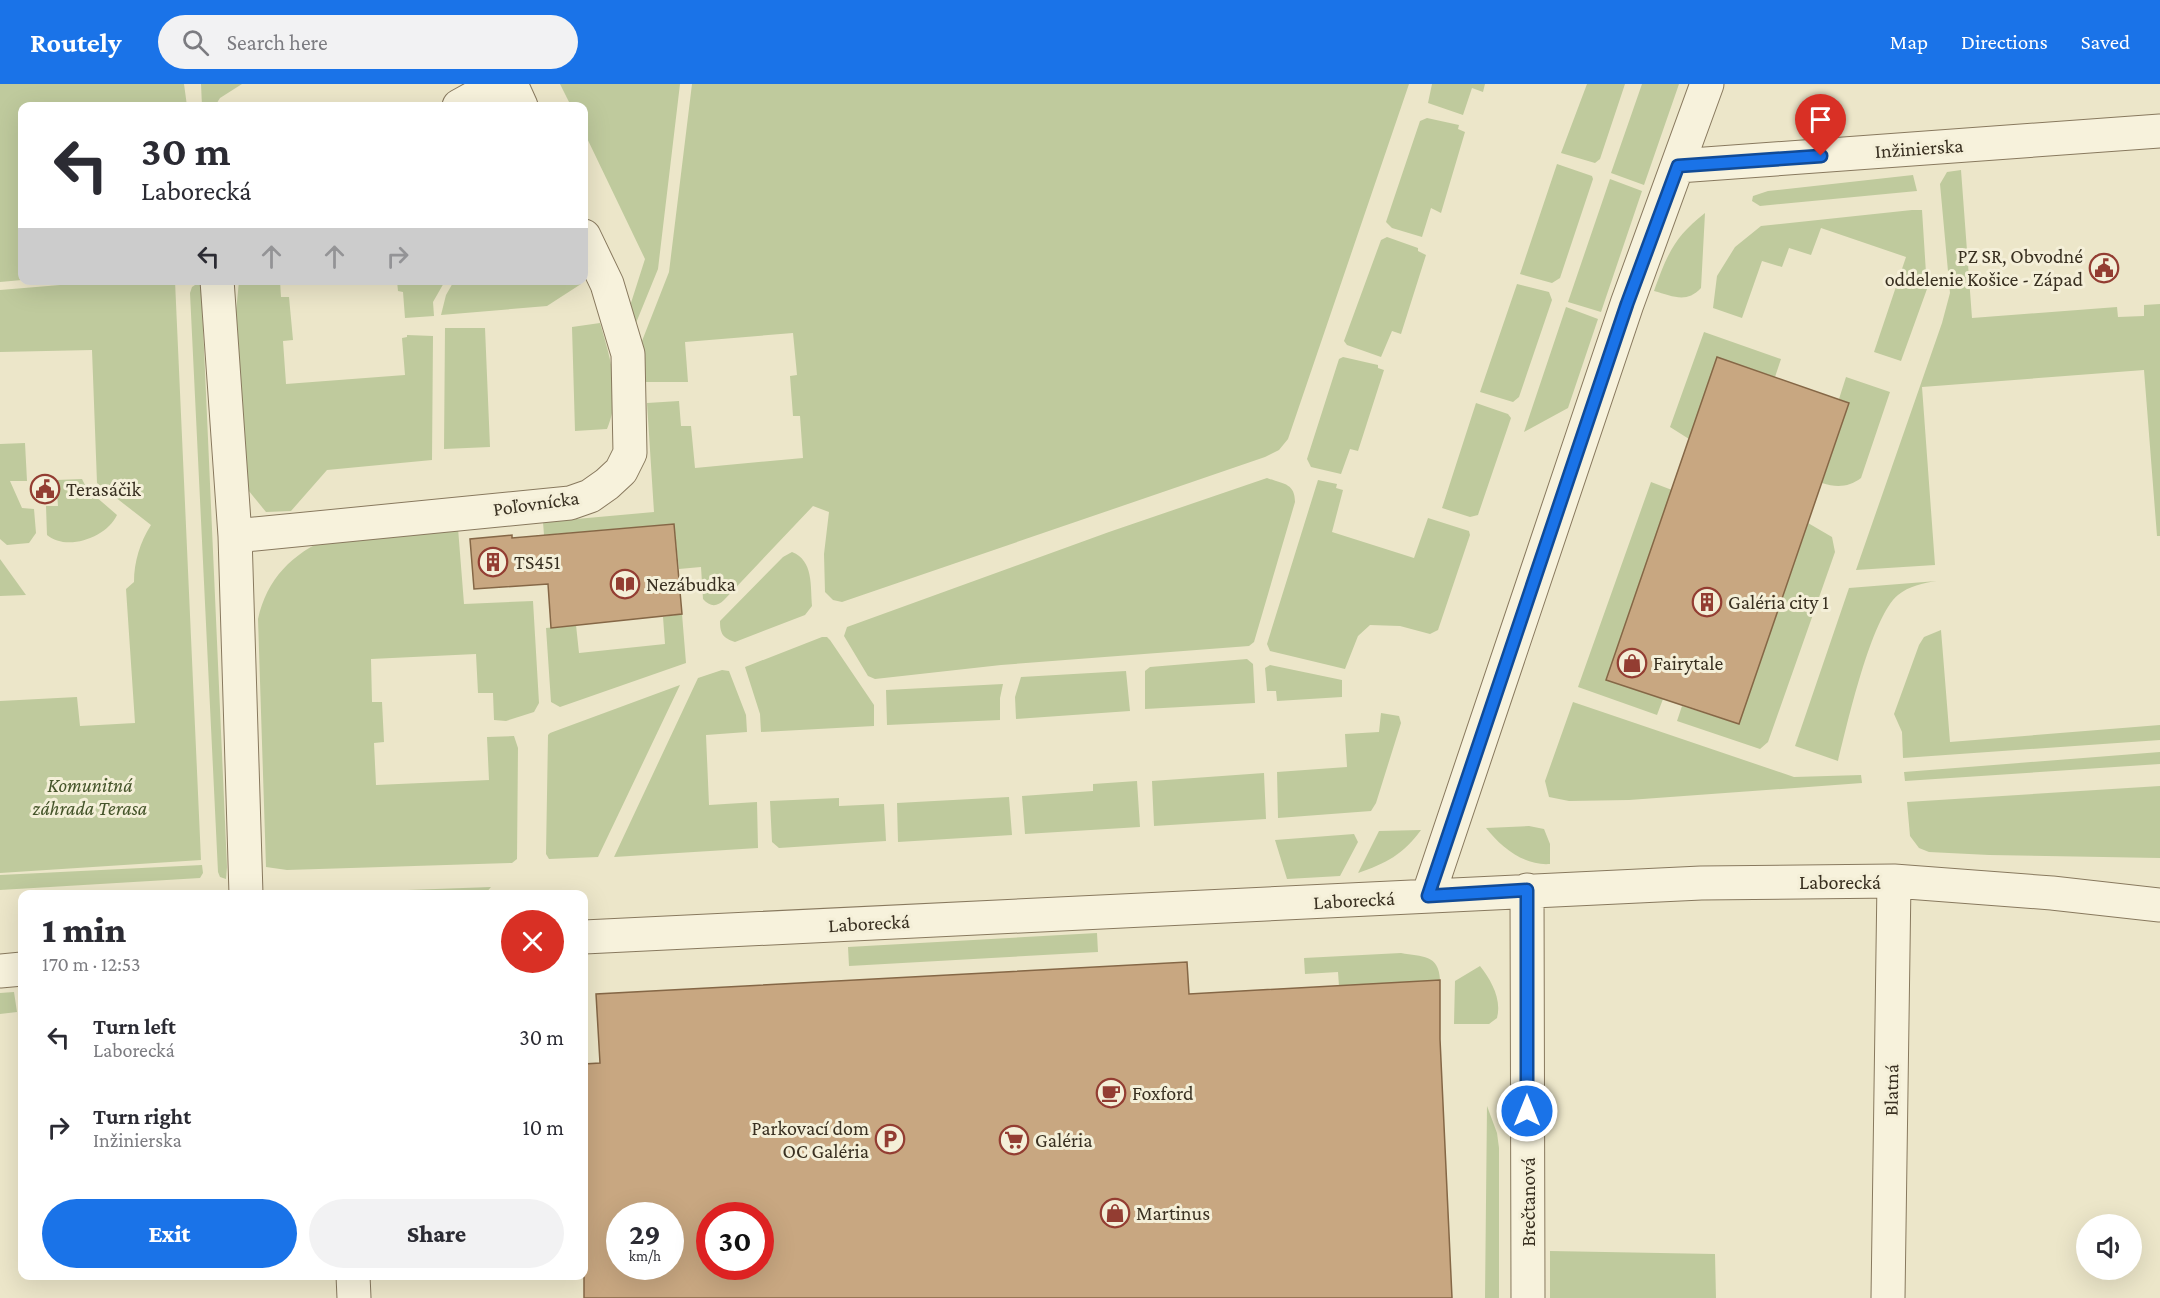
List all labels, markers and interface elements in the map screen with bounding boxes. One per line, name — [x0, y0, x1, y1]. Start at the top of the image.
search box — [158, 15, 578, 69]
icon: search — [179, 26, 212, 59]
text: Routely — [30, 27, 122, 58]
text: Search here — [227, 30, 328, 55]
text: Map — [1890, 30, 1928, 54]
text: Directions — [1961, 30, 2048, 54]
text: Saved — [2081, 30, 2130, 54]
pin — [1795, 94, 1846, 156]
icon: arrive — [1804, 103, 1837, 136]
icon: left — [42, 126, 120, 204]
text: 30 m — [141, 127, 231, 174]
street label: Inžinierska — [1874, 134, 1964, 162]
text: Laborecká — [141, 176, 251, 206]
icon: left — [192, 240, 225, 273]
icon: ahead — [255, 240, 288, 273]
icon: ahead — [318, 240, 351, 273]
icon: right — [381, 240, 414, 273]
place label: PZ SR, Obvodné oddelenie Košice - Západ — [1885, 245, 2083, 291]
public building icon: PZ SR, Obvodné oddelenie Košice - Západ — [2088, 252, 2120, 284]
public building icon: Terasáčik — [29, 473, 61, 505]
place label: Terasáčik — [66, 478, 142, 500]
street label: Poľovnícka — [491, 486, 581, 520]
building icon: TS451 — [477, 546, 509, 578]
place label: TS451 — [514, 551, 560, 573]
library icon: Nezábudka — [609, 568, 641, 600]
place label: Nezábudka — [646, 573, 736, 595]
building icon: Galéria city 1 — [1691, 586, 1723, 618]
place label: Galéria city 1 — [1728, 591, 1829, 614]
shop icon: Fairytale — [1616, 647, 1648, 679]
place label: Fairytale — [1653, 652, 1723, 675]
park label: Komunitná záhrada Terasa — [32, 774, 147, 819]
street label: Laborecká — [1799, 871, 1881, 893]
street label: Laborecká — [1313, 887, 1395, 913]
text: 1 min — [42, 910, 126, 950]
button: close — [501, 910, 564, 973]
street label: Laborecká — [828, 910, 910, 936]
text: 170 m · 12:53 — [42, 953, 140, 975]
text: Turn left — [93, 1014, 176, 1039]
icon: left — [42, 1021, 75, 1054]
text: 30 m — [519, 1025, 564, 1050]
text: Laborecká — [93, 1039, 175, 1061]
street label: Blatná — [1880, 1064, 1902, 1116]
cafe icon: Foxford — [1095, 1077, 1127, 1109]
position arrow — [1495, 1079, 1559, 1143]
place label: Foxford — [1132, 1082, 1194, 1104]
text: Turn right — [93, 1104, 191, 1129]
icon: right — [42, 1111, 75, 1144]
text: 10 m — [522, 1115, 564, 1140]
place label: Parkovací dom OC Galéria — [752, 1117, 869, 1162]
parking icon: Parkovací dom OC Galéria — [874, 1123, 906, 1155]
supermarket icon: Galéria — [998, 1124, 1030, 1156]
text: Inžinierska — [93, 1129, 182, 1151]
place label: Galéria — [1035, 1129, 1093, 1151]
street label: Brečtanová — [1517, 1157, 1539, 1247]
shop icon: Martinus — [1099, 1197, 1131, 1229]
button: Exit — [42, 1199, 297, 1268]
button: Share — [309, 1199, 564, 1268]
speed limit sign: 30 — [696, 1202, 774, 1280]
place label: Martinus — [1136, 1202, 1210, 1224]
map controls — [2076, 1214, 2142, 1280]
button: sound — [2076, 1214, 2142, 1280]
text: 29 — [629, 1217, 661, 1250]
text: km/h — [629, 1248, 661, 1264]

